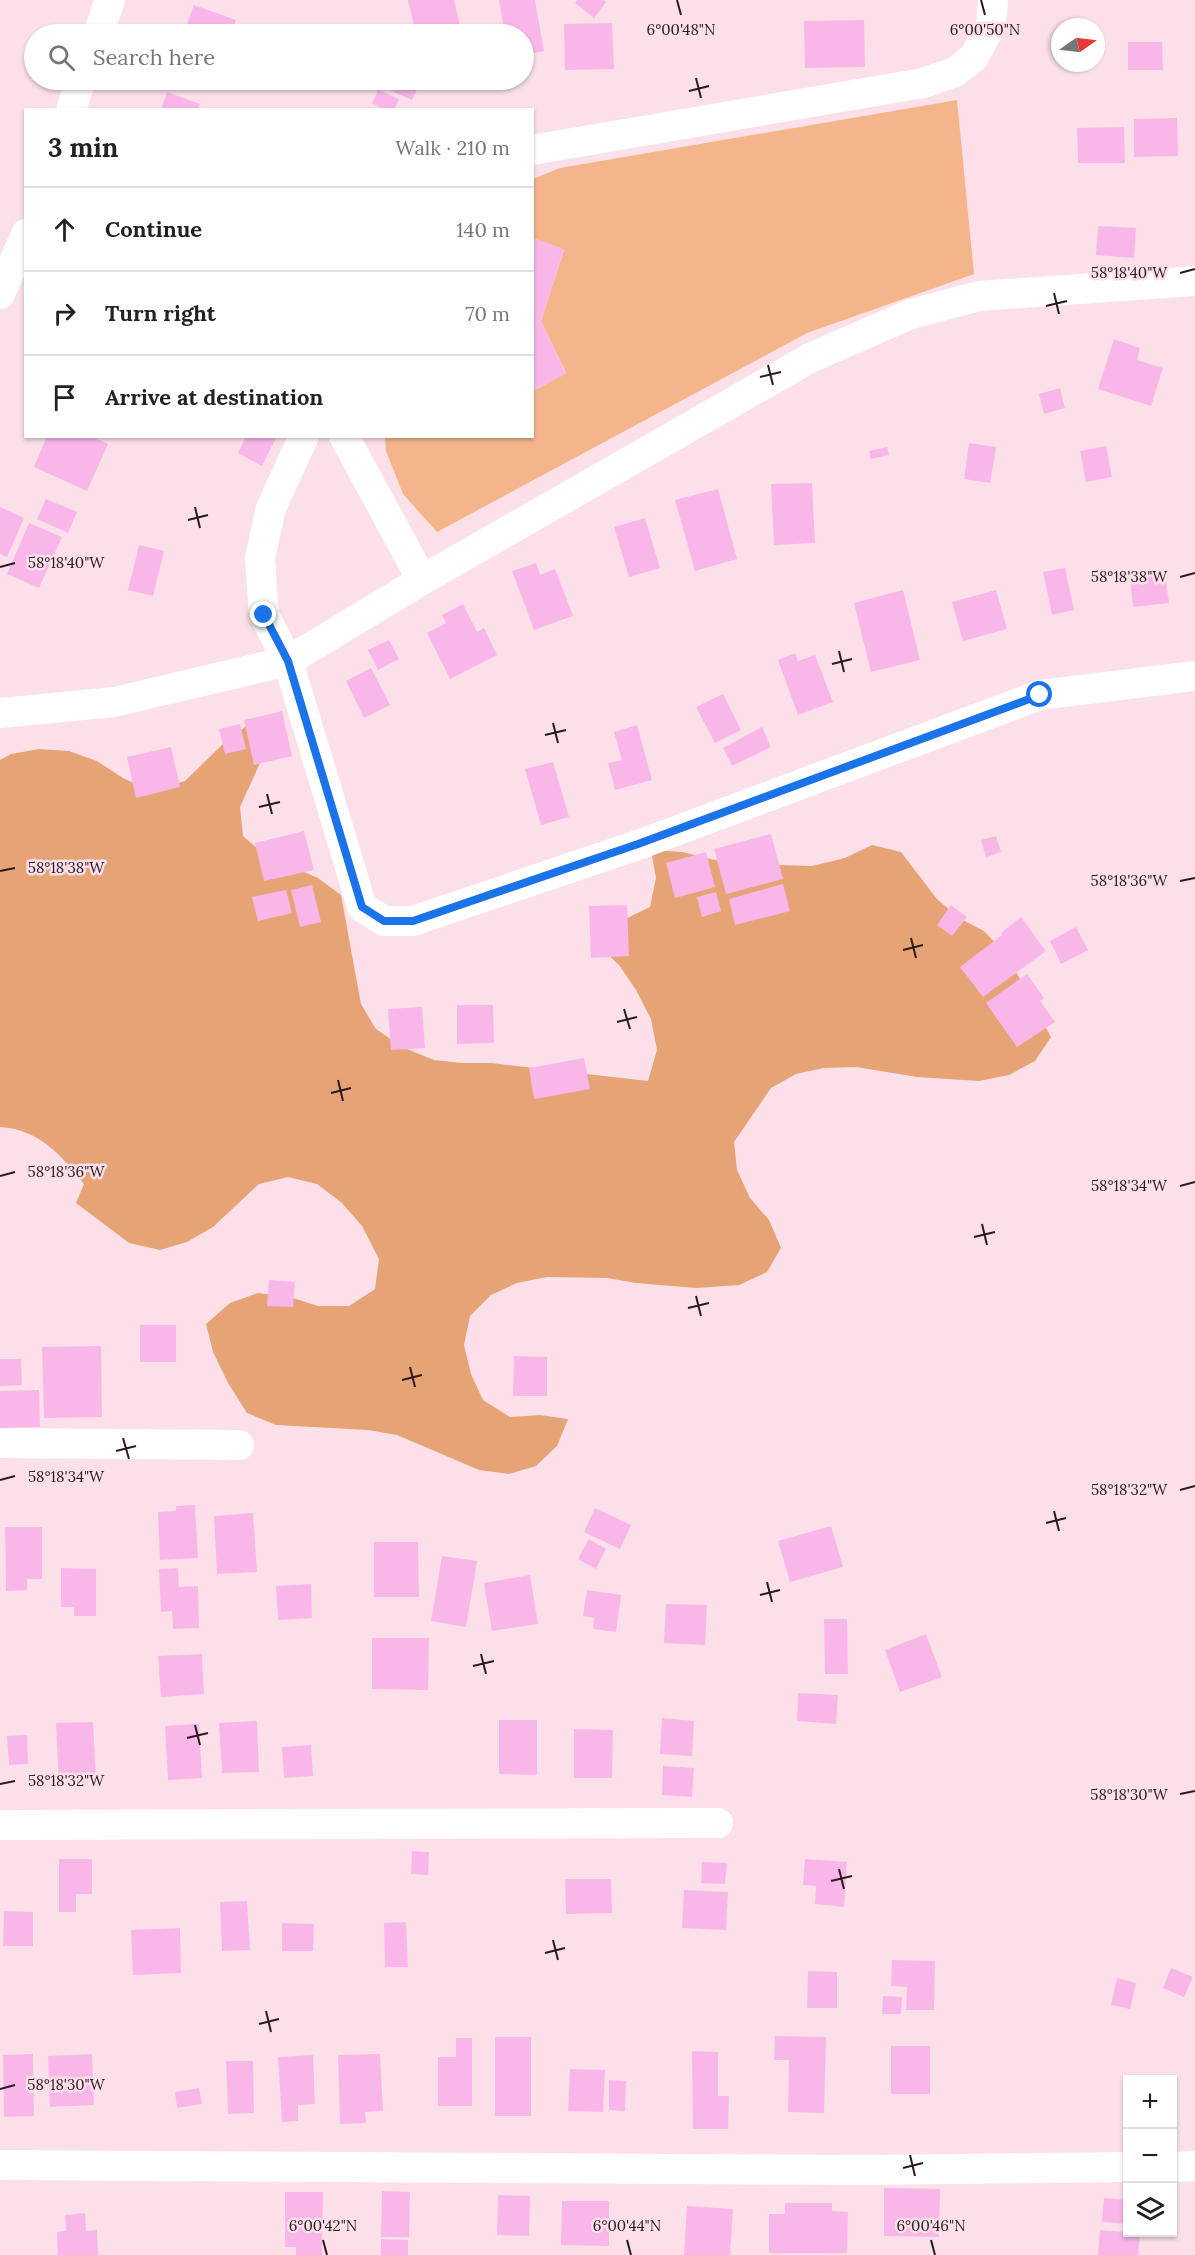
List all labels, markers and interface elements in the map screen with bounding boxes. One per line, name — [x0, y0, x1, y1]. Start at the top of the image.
north arrow — [1051, 18, 1105, 72]
text: 6°00'48"N — [647, 20, 716, 39]
text: 6°00'50"N — [950, 20, 1020, 39]
search box — [24, 24, 534, 90]
icon: search — [45, 41, 78, 74]
text: Search here — [93, 43, 215, 71]
text: 3 min — [48, 131, 118, 164]
text: Walk · 210 m — [395, 135, 510, 160]
icon: ahead — [48, 213, 81, 246]
text: Continue — [105, 215, 202, 243]
text: 140 m — [456, 217, 510, 242]
text: 58°18'40"W — [1091, 263, 1168, 282]
icon: right — [48, 297, 81, 330]
text: Turn right — [105, 299, 216, 327]
text: 70 m — [465, 301, 510, 326]
icon: arrive — [48, 381, 81, 414]
text: Arrive at destination — [105, 383, 323, 411]
text: 58°18'40"W — [28, 553, 105, 572]
text: 58°18'38"W — [1091, 567, 1168, 586]
route end — [250, 601, 276, 627]
route start — [1026, 681, 1052, 707]
text: 58°18'38"W — [28, 858, 105, 877]
text: 58°18'36"W — [1091, 871, 1168, 890]
text: 58°18'36"W — [28, 1162, 105, 1181]
text: 58°18'34"W — [1091, 1176, 1168, 1195]
text: 58°18'34"W — [28, 1467, 105, 1486]
text: 58°18'32"W — [1091, 1480, 1168, 1499]
text: 58°18'32"W — [28, 1771, 105, 1790]
text: 58°18'30"W — [1090, 1785, 1169, 1804]
text: 58°18'30"W — [27, 2075, 106, 2094]
map controls — [1123, 2075, 1177, 2237]
button: + — [1123, 2075, 1177, 2129]
button: − — [1123, 2129, 1177, 2183]
button: layers — [1123, 2183, 1177, 2237]
text: 6°00'42"N — [289, 2216, 357, 2235]
text: 6°00'44"N — [593, 2216, 661, 2235]
text: 6°00'46"N — [896, 2216, 966, 2235]

